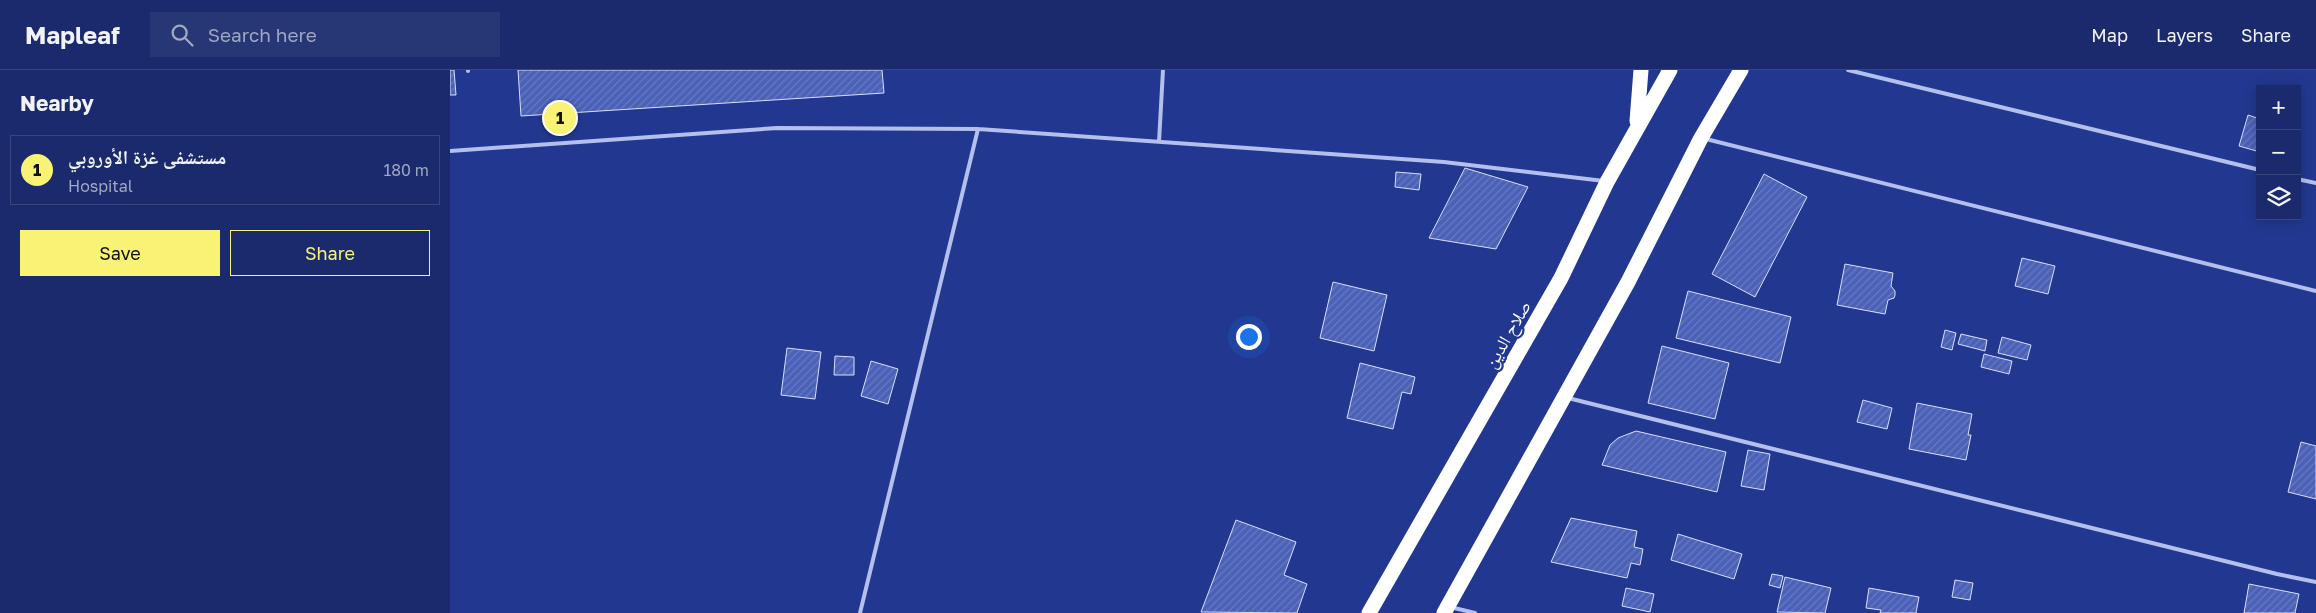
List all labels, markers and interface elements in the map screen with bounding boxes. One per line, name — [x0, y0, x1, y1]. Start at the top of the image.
search box — [150, 12, 500, 57]
text: Mapleaf — [25, 20, 120, 49]
icon: search — [168, 21, 196, 49]
text: Search here — [208, 23, 317, 46]
text: Map — [2091, 24, 2128, 46]
text: Layers — [2156, 24, 2213, 46]
text: Share — [2241, 24, 2291, 46]
map controls — [2256, 85, 2301, 220]
button: + — [2256, 85, 2301, 130]
text: Nearby — [20, 90, 94, 116]
pin: 1 — [544, 99, 576, 137]
button: − — [2256, 130, 2301, 175]
text: مستشفى غزة الأوروبي — [68, 145, 226, 168]
text: 1 — [33, 160, 41, 180]
text: 180 m — [383, 160, 429, 180]
button: layers — [2256, 175, 2301, 220]
text: Hospital — [68, 176, 133, 196]
button: Save — [20, 230, 220, 276]
button: Share — [230, 230, 430, 276]
street label: صلاح الدين — [1479, 296, 1537, 373]
your location — [1236, 324, 1262, 350]

